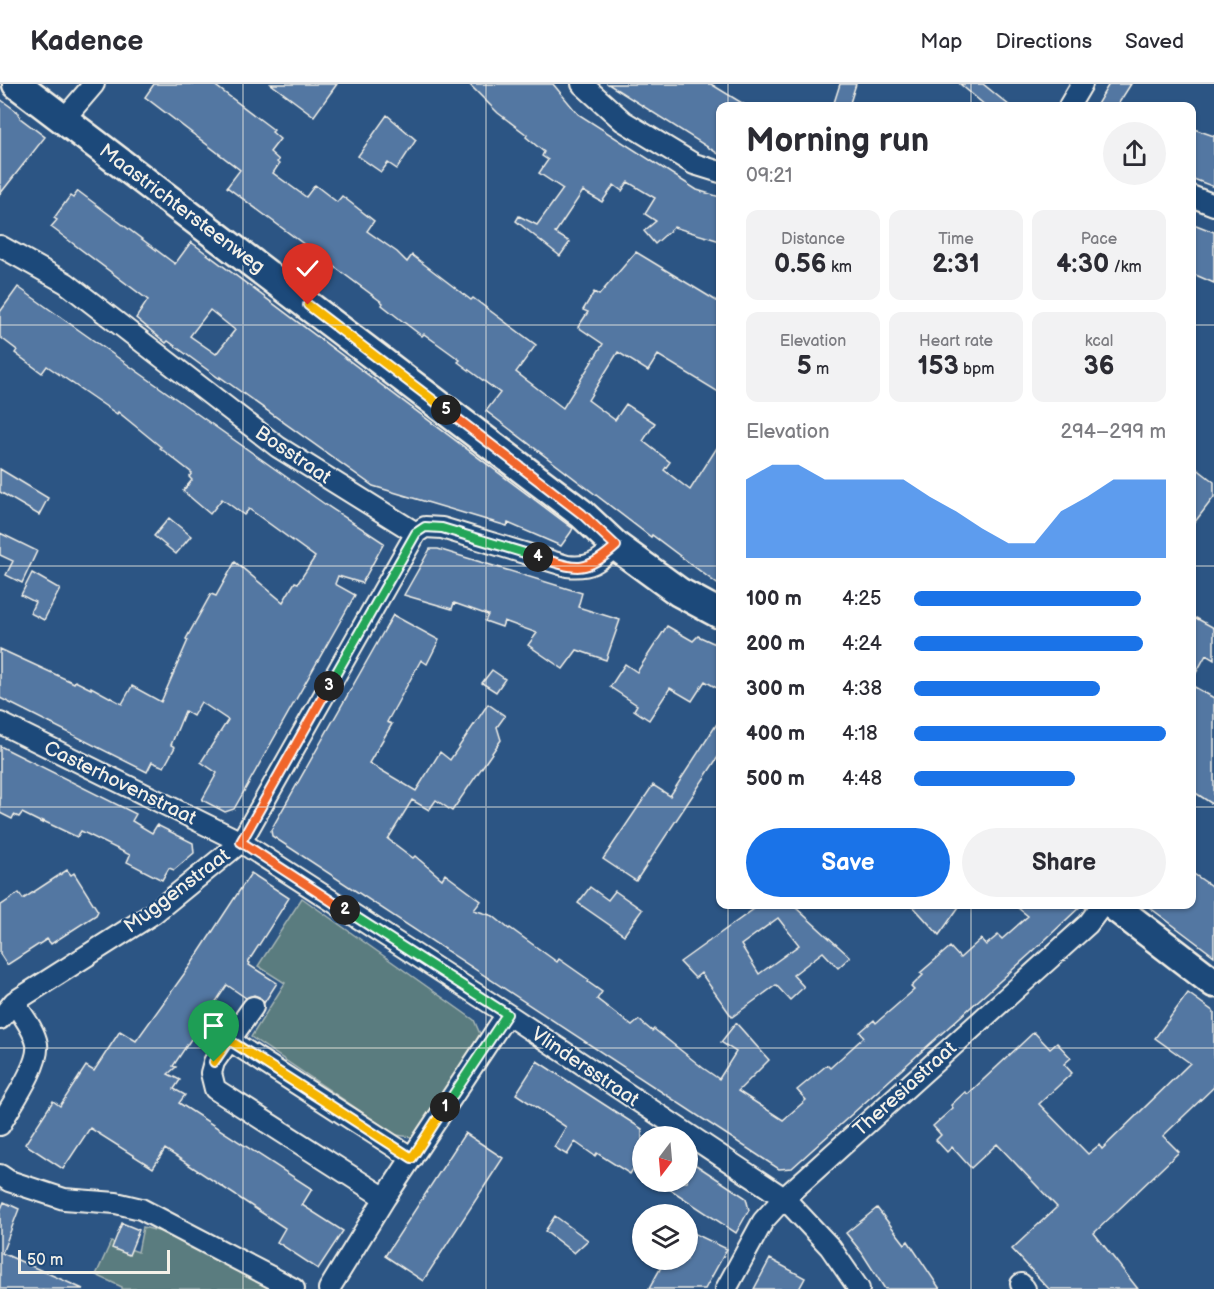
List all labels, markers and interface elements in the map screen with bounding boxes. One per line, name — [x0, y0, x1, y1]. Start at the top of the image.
text: Kadence — [30, 25, 143, 58]
text: Map — [920, 29, 963, 54]
text: Directions — [996, 29, 1092, 54]
text: Saved — [1125, 29, 1184, 54]
text: Morning run — [746, 121, 929, 161]
button: share — [1103, 122, 1166, 185]
street label: Maastrichtersteenweg — [94, 139, 270, 279]
text: 09:21 — [746, 164, 793, 188]
text: Distance — [781, 230, 845, 249]
text: Time — [938, 230, 974, 249]
text: Pace — [1081, 230, 1117, 249]
pin — [282, 243, 333, 305]
text: 0.56 — [774, 249, 827, 280]
text: 2:31 — [932, 249, 980, 280]
text: 4:30 — [1056, 249, 1109, 280]
icon: check — [291, 252, 324, 285]
text: km — [827, 258, 852, 277]
text: /km — [1109, 258, 1142, 277]
text: Elevation — [780, 332, 846, 351]
text: Heart rate — [919, 332, 993, 351]
text: kcal — [1085, 332, 1113, 351]
text: 5 — [797, 351, 812, 382]
text: 153 — [918, 351, 959, 382]
text: 36 — [1084, 351, 1114, 382]
text: m — [812, 360, 829, 379]
text: bpm — [959, 360, 994, 379]
pin: 5 — [431, 395, 461, 425]
text: 5 — [441, 400, 451, 419]
text: Elevation — [746, 420, 829, 444]
text: 294–299 m — [1060, 420, 1166, 444]
street label: Bosstraat — [250, 421, 336, 489]
pin: 4 — [523, 542, 553, 572]
text: 4 — [533, 547, 543, 566]
text: 100 m — [746, 587, 802, 611]
text: 4:25 — [842, 587, 882, 611]
text: 200 m — [746, 632, 805, 656]
text: 4:24 — [842, 632, 882, 656]
pin: 3 — [314, 671, 344, 701]
text: 3 — [324, 676, 334, 695]
text: 300 m — [746, 677, 805, 701]
text: 4:38 — [842, 677, 882, 701]
text: 400 m — [746, 722, 805, 746]
text: 4:18 — [842, 722, 878, 746]
street label: Casterhovenstraat — [40, 736, 200, 830]
text: 500 m — [746, 767, 805, 791]
text: 4:48 — [842, 767, 882, 791]
button: Save — [746, 828, 950, 897]
button: Share — [962, 828, 1166, 897]
street label: Muggenstraat — [119, 843, 235, 939]
pin: 2 — [330, 895, 360, 925]
text: 2 — [340, 900, 350, 919]
pin — [188, 1000, 239, 1062]
icon: arrive — [197, 1009, 230, 1042]
street label: Vlindersstraat — [527, 1022, 643, 1112]
street label: Theresiastraat — [848, 1036, 962, 1142]
pin: 1 — [430, 1092, 460, 1122]
text: 1 — [442, 1097, 448, 1116]
north arrow — [632, 1126, 698, 1192]
map controls — [632, 1126, 698, 1270]
button: layers — [632, 1204, 698, 1270]
scale bar — [18, 1247, 170, 1274]
text: 50 m — [27, 1251, 63, 1270]

